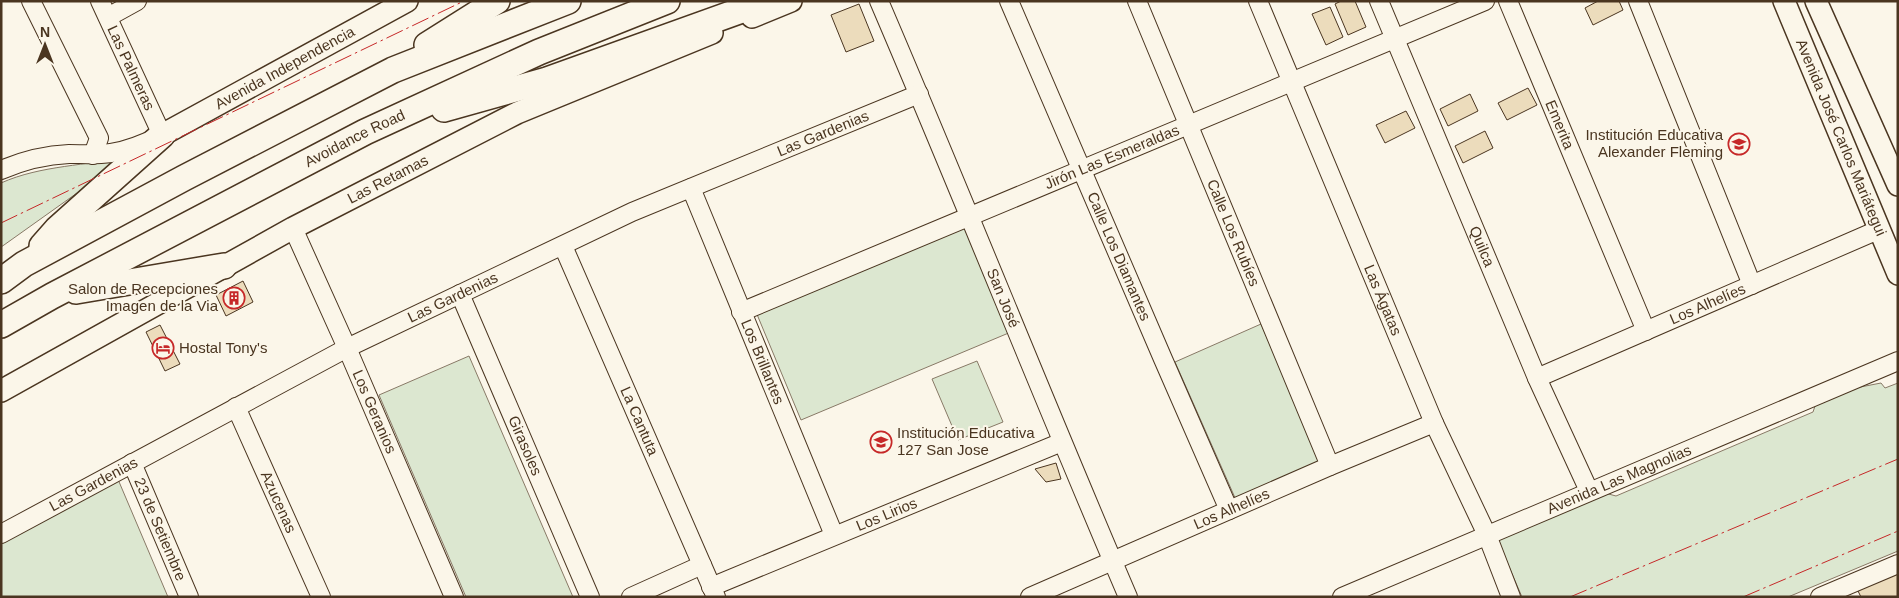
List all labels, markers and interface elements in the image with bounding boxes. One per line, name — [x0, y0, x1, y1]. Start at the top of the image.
north arrow — [20, 20, 70, 70]
street label: Avenida Independencia — [212, 22, 358, 112]
street label: Las Palmeras — [104, 23, 159, 113]
text: N — [40, 24, 50, 40]
street label: Avenida José Carlos Mariátegui — [1793, 36, 1890, 238]
street label: Emerita — [1542, 97, 1578, 152]
street label: Avoidance Road — [302, 106, 407, 170]
street label: Las Gardenias — [774, 107, 871, 159]
street label: Jirón Las Esmeraldas — [1042, 121, 1182, 192]
place label: Institución Educativa Alexander Fleming — [1585, 126, 1724, 160]
school or university icon: Institución Educativa Alexander Fleming — [1727, 132, 1751, 156]
street label: Las Retamas — [344, 151, 431, 207]
street label: Calle Los Rubíes — [1204, 177, 1263, 289]
street label: Calle Los Diamantes — [1084, 189, 1154, 323]
street label: Quilca — [1466, 223, 1499, 270]
street label: Las Ágatas — [1361, 262, 1405, 338]
street label: San José — [984, 266, 1023, 330]
street label: Las Gardenias — [405, 268, 500, 326]
place label: Salon de Recepciones Imagen de la Via — [68, 280, 219, 314]
street label: Los Alhelíes — [1667, 280, 1748, 327]
building icon: Salon de Recepciones Imagen de la Via — [222, 286, 246, 310]
street label: Los Brillantes — [738, 317, 788, 407]
hotel icon: Hostal Tony's — [151, 336, 175, 360]
place label: Hostal Tony's — [179, 339, 267, 356]
street label: Los Geranios — [349, 367, 400, 456]
street label: La Cantuta — [617, 384, 663, 459]
street label: Girasoles — [505, 413, 546, 478]
place label: Institución Educativa 127 San Jose — [897, 424, 1035, 458]
school or university icon: Institución Educativa 127 San Jose — [869, 430, 893, 454]
street label: Avenida Las Magnolias — [1544, 441, 1693, 517]
street label: Las Gardenias — [46, 453, 140, 514]
street label: Azucenas — [258, 468, 300, 535]
street label: 23 de Setiembre — [131, 475, 190, 583]
street label: Los Alhelíes — [1191, 485, 1272, 532]
street label: Los Lirios — [853, 494, 919, 534]

